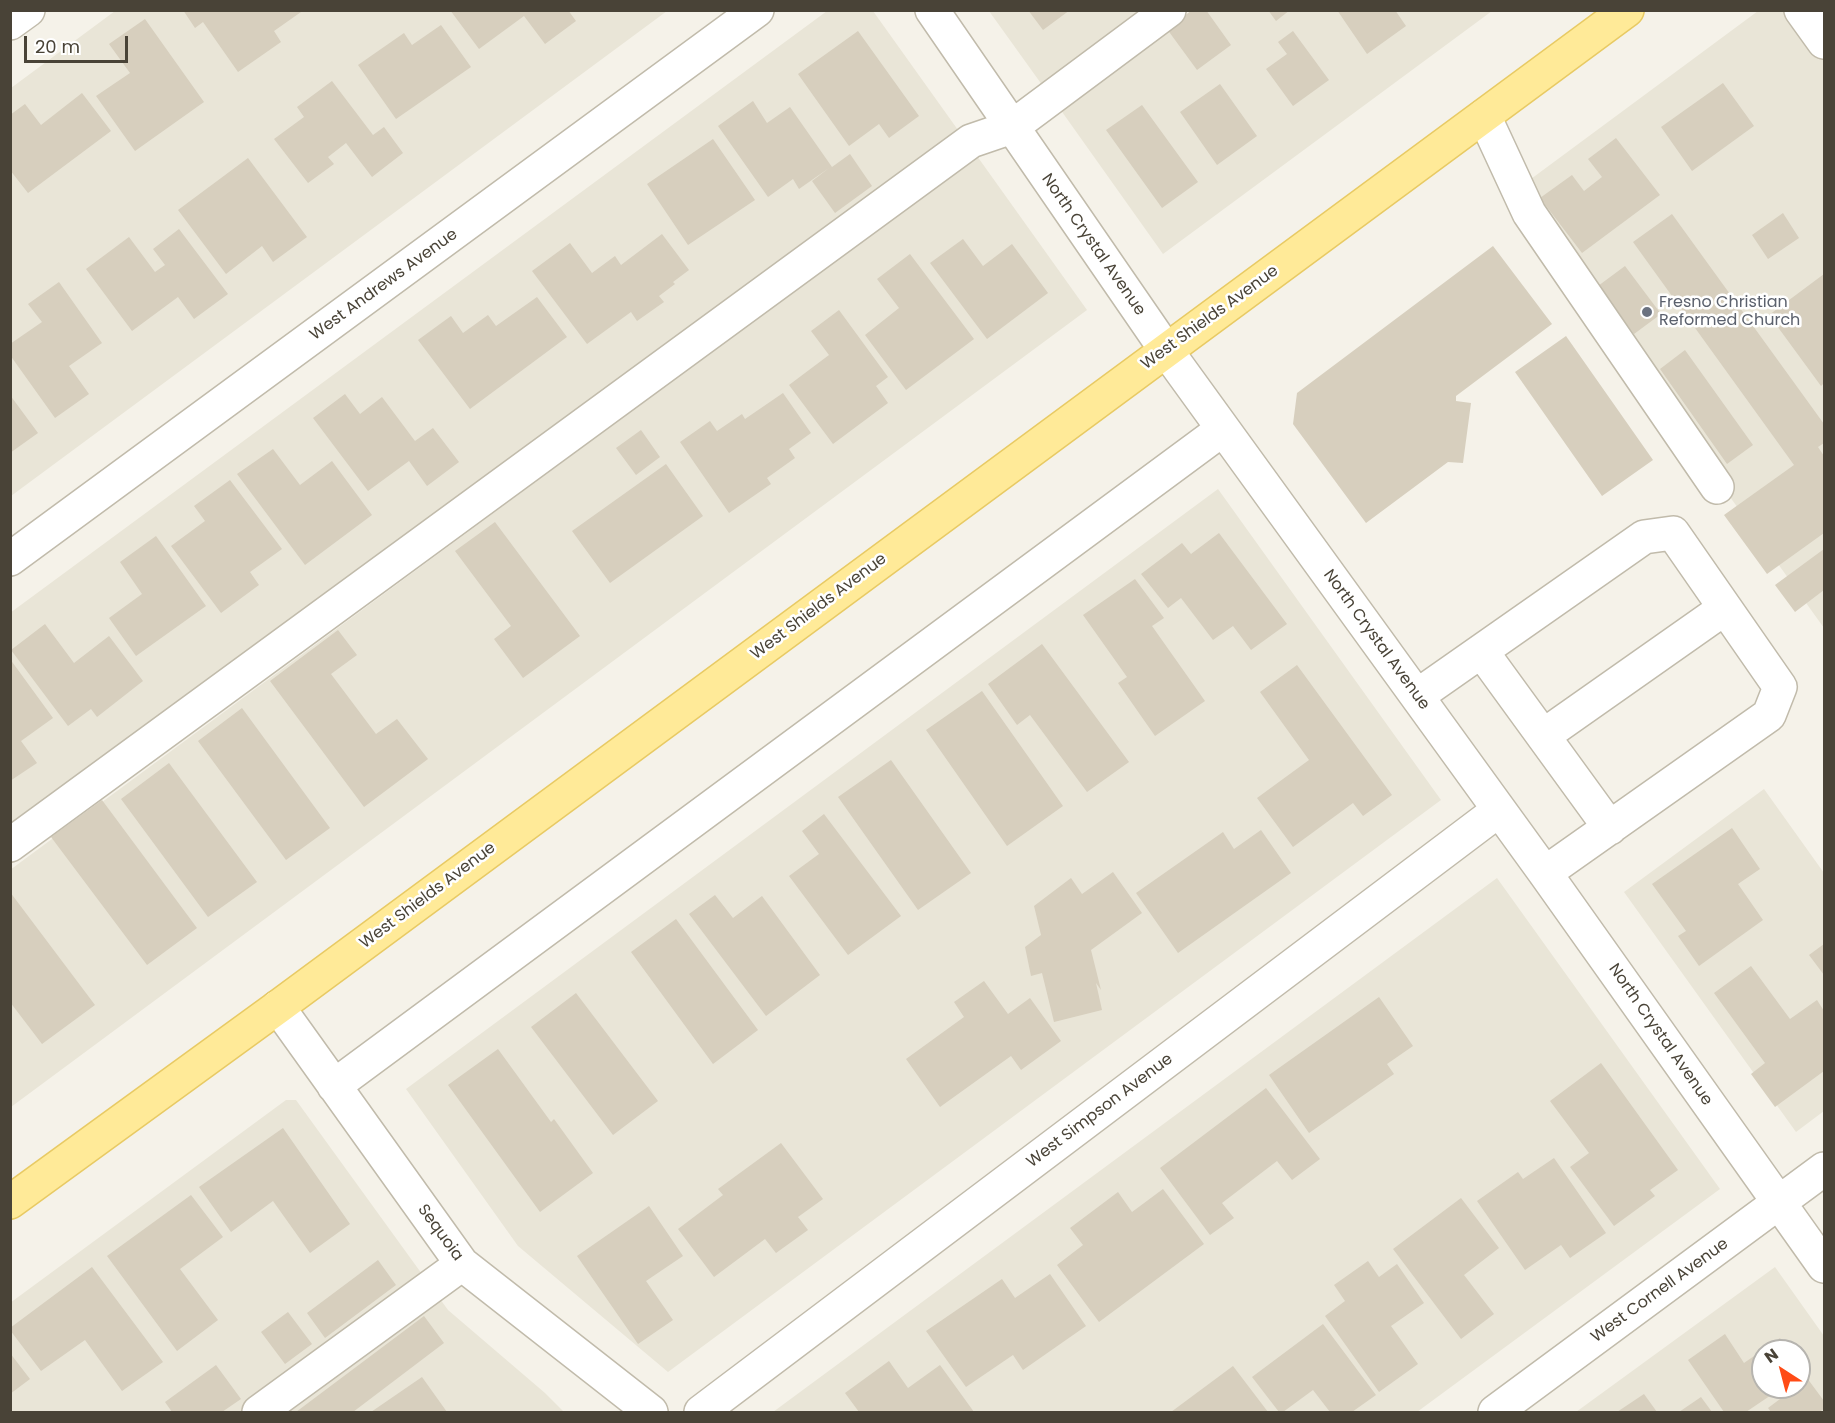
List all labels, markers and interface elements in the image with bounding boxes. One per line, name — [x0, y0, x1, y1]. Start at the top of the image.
scale bar — [27, 24, 130, 62]
text: 20 m — [35, 34, 80, 59]
street label: North Crystal Avenue — [1037, 171, 1149, 319]
street label: West Andrews Avenue — [307, 225, 461, 345]
street label: West Shields Avenue — [1138, 262, 1282, 374]
place label: Fresno Christian Reformed Church — [1659, 293, 1800, 331]
marker: Fresno Christian Reformed Church — [1640, 305, 1654, 319]
street label: West Shields Avenue — [747, 550, 891, 664]
street label: North Crystal Avenue — [1319, 566, 1433, 714]
street label: West Shields Avenue — [356, 839, 500, 953]
street label: North Crystal Avenue — [1604, 961, 1716, 1109]
street label: West Simpson Avenue — [1023, 1050, 1177, 1172]
street label: Sequoia — [413, 1201, 467, 1265]
street label: West Cornell Avenue — [1588, 1235, 1732, 1347]
north arrow — [1751, 1339, 1811, 1399]
text: N — [1760, 1343, 1783, 1369]

